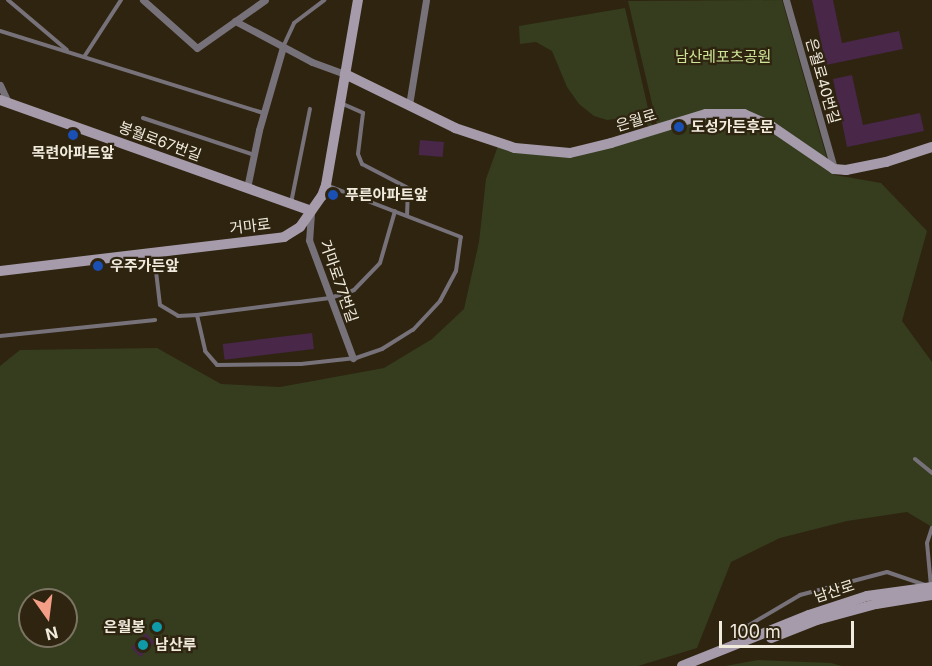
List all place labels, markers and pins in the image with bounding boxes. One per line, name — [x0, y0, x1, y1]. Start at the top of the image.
place label: 도성가든후문 — [691, 118, 774, 136]
marker: 도성가든후문 — [672, 120, 686, 134]
marker: 목련아파트앞 — [66, 128, 80, 142]
place label: 목련아파트앞 — [32, 144, 114, 162]
place label: 푸른아파트앞 — [345, 186, 428, 204]
marker: 푸른아파트앞 — [326, 188, 340, 202]
place label: 우주가든앞 — [110, 257, 179, 275]
marker: 우주가든앞 — [91, 259, 105, 273]
place label: 은월봉 — [104, 618, 145, 636]
marker: 은월봉 — [150, 620, 164, 634]
place label: 남산루 — [155, 636, 196, 654]
marker: 남산루 — [136, 638, 150, 652]

